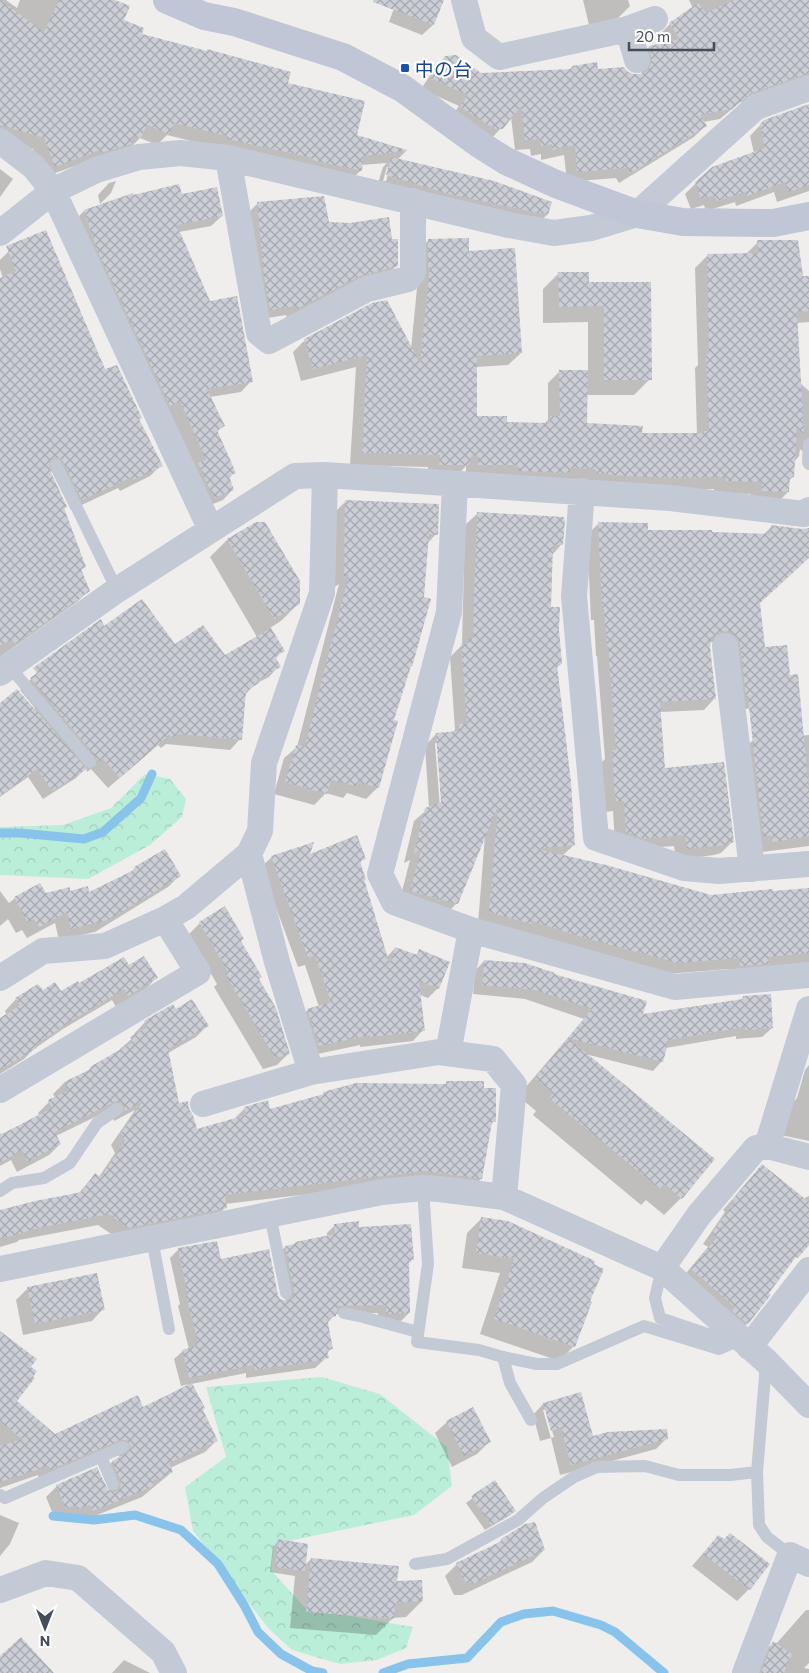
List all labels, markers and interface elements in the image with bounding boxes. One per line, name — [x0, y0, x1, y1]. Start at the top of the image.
scale bar — [629, 20, 714, 52]
text: 20 m — [636, 27, 670, 45]
place label: 中の台 — [415, 57, 472, 80]
marker: 中の台 — [399, 62, 411, 74]
north arrow — [20, 1603, 70, 1653]
text: N — [40, 1633, 50, 1650]

